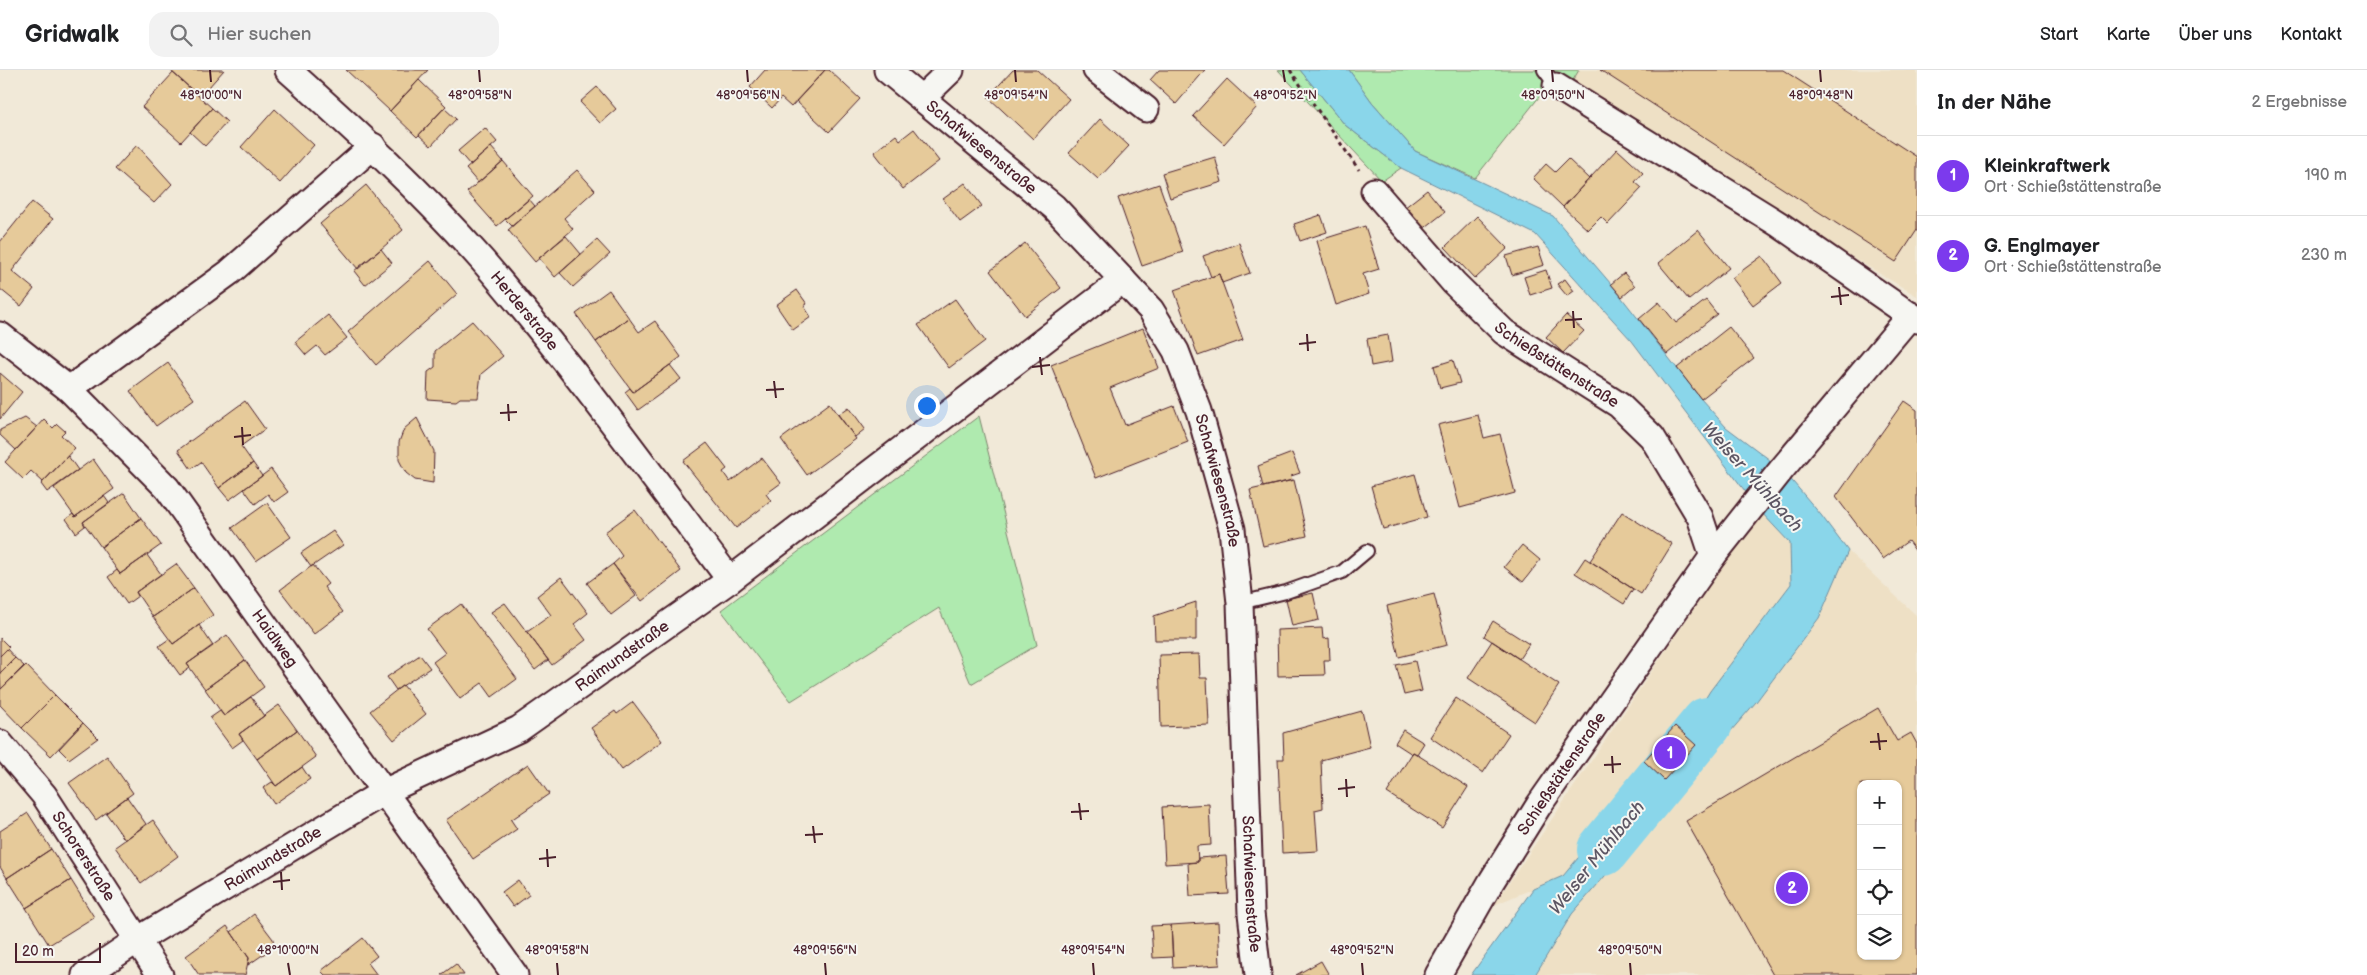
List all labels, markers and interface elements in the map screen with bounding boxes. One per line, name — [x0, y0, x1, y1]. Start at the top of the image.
search box — [149, 12, 499, 57]
text: Gridwalk — [25, 20, 119, 49]
icon: search — [167, 21, 195, 49]
text: Hier suchen — [207, 23, 311, 46]
text: Start — [2040, 24, 2078, 45]
text: Karte — [2106, 24, 2150, 45]
text: Über uns — [2178, 24, 2252, 45]
text: Kontakt — [2280, 24, 2342, 45]
text: 48°10'00"N — [180, 88, 242, 103]
text: 48°09'58"N — [448, 88, 512, 103]
text: 48°09'56"N — [716, 88, 780, 103]
text: 48°09'54"N — [984, 88, 1048, 103]
text: 48°09'52"N — [1253, 88, 1317, 103]
text: 48°09'50"N — [1521, 88, 1585, 103]
text: 48°09'48"N — [1789, 88, 1853, 103]
text: In der Nähe — [1937, 90, 2051, 115]
text: 2 Ergebnisse — [2251, 93, 2347, 112]
street label: Schafwiesenstraße — [922, 96, 1041, 199]
text: Kleinkraftwerk — [1984, 155, 2110, 178]
text: 1 — [1950, 166, 1956, 185]
text: 190 m — [2305, 166, 2347, 185]
text: Ort · Schießstättenstraße — [1984, 178, 2161, 197]
text: G. Englmayer — [1984, 235, 2099, 258]
text: 2 — [1948, 246, 1958, 265]
text: 230 m — [2301, 246, 2347, 265]
text: Ort · Schießstättenstraße — [1984, 258, 2161, 277]
street label: Herderstraße — [486, 267, 563, 355]
street label: Schießstättenstraße — [1490, 318, 1623, 412]
your location — [914, 393, 940, 419]
street label: Schafwiesenstraße — [1191, 412, 1243, 549]
water label: Welser Mühlbach — [1697, 418, 1807, 536]
street label: Haidlweg — [248, 606, 302, 671]
street label: Raimundstraße — [572, 616, 673, 696]
street label: Schießstättenstraße — [1514, 708, 1610, 839]
pin: 1 — [1654, 734, 1686, 772]
map controls — [1857, 780, 1902, 960]
button: + — [1857, 780, 1902, 825]
water label: Welser Mühlbach — [1545, 797, 1649, 919]
street label: Schorerstraße — [48, 808, 120, 905]
street label: Schafwiesenstraße — [1238, 815, 1265, 954]
street label: Raimundstraße — [221, 822, 325, 895]
button: − — [1857, 825, 1902, 870]
pin: 2 — [1776, 869, 1808, 907]
button: locate — [1857, 870, 1902, 915]
button: layers — [1857, 915, 1902, 960]
scale bar — [15, 940, 101, 963]
text: 20 m — [22, 943, 54, 960]
text: 48°10'00"N — [257, 943, 319, 958]
text: 48°09'58"N — [525, 943, 589, 958]
text: 48°09'56"N — [793, 943, 857, 958]
text: 48°09'54"N — [1061, 943, 1125, 958]
text: 48°09'52"N — [1330, 943, 1394, 958]
text: 48°09'50"N — [1598, 943, 1662, 958]

